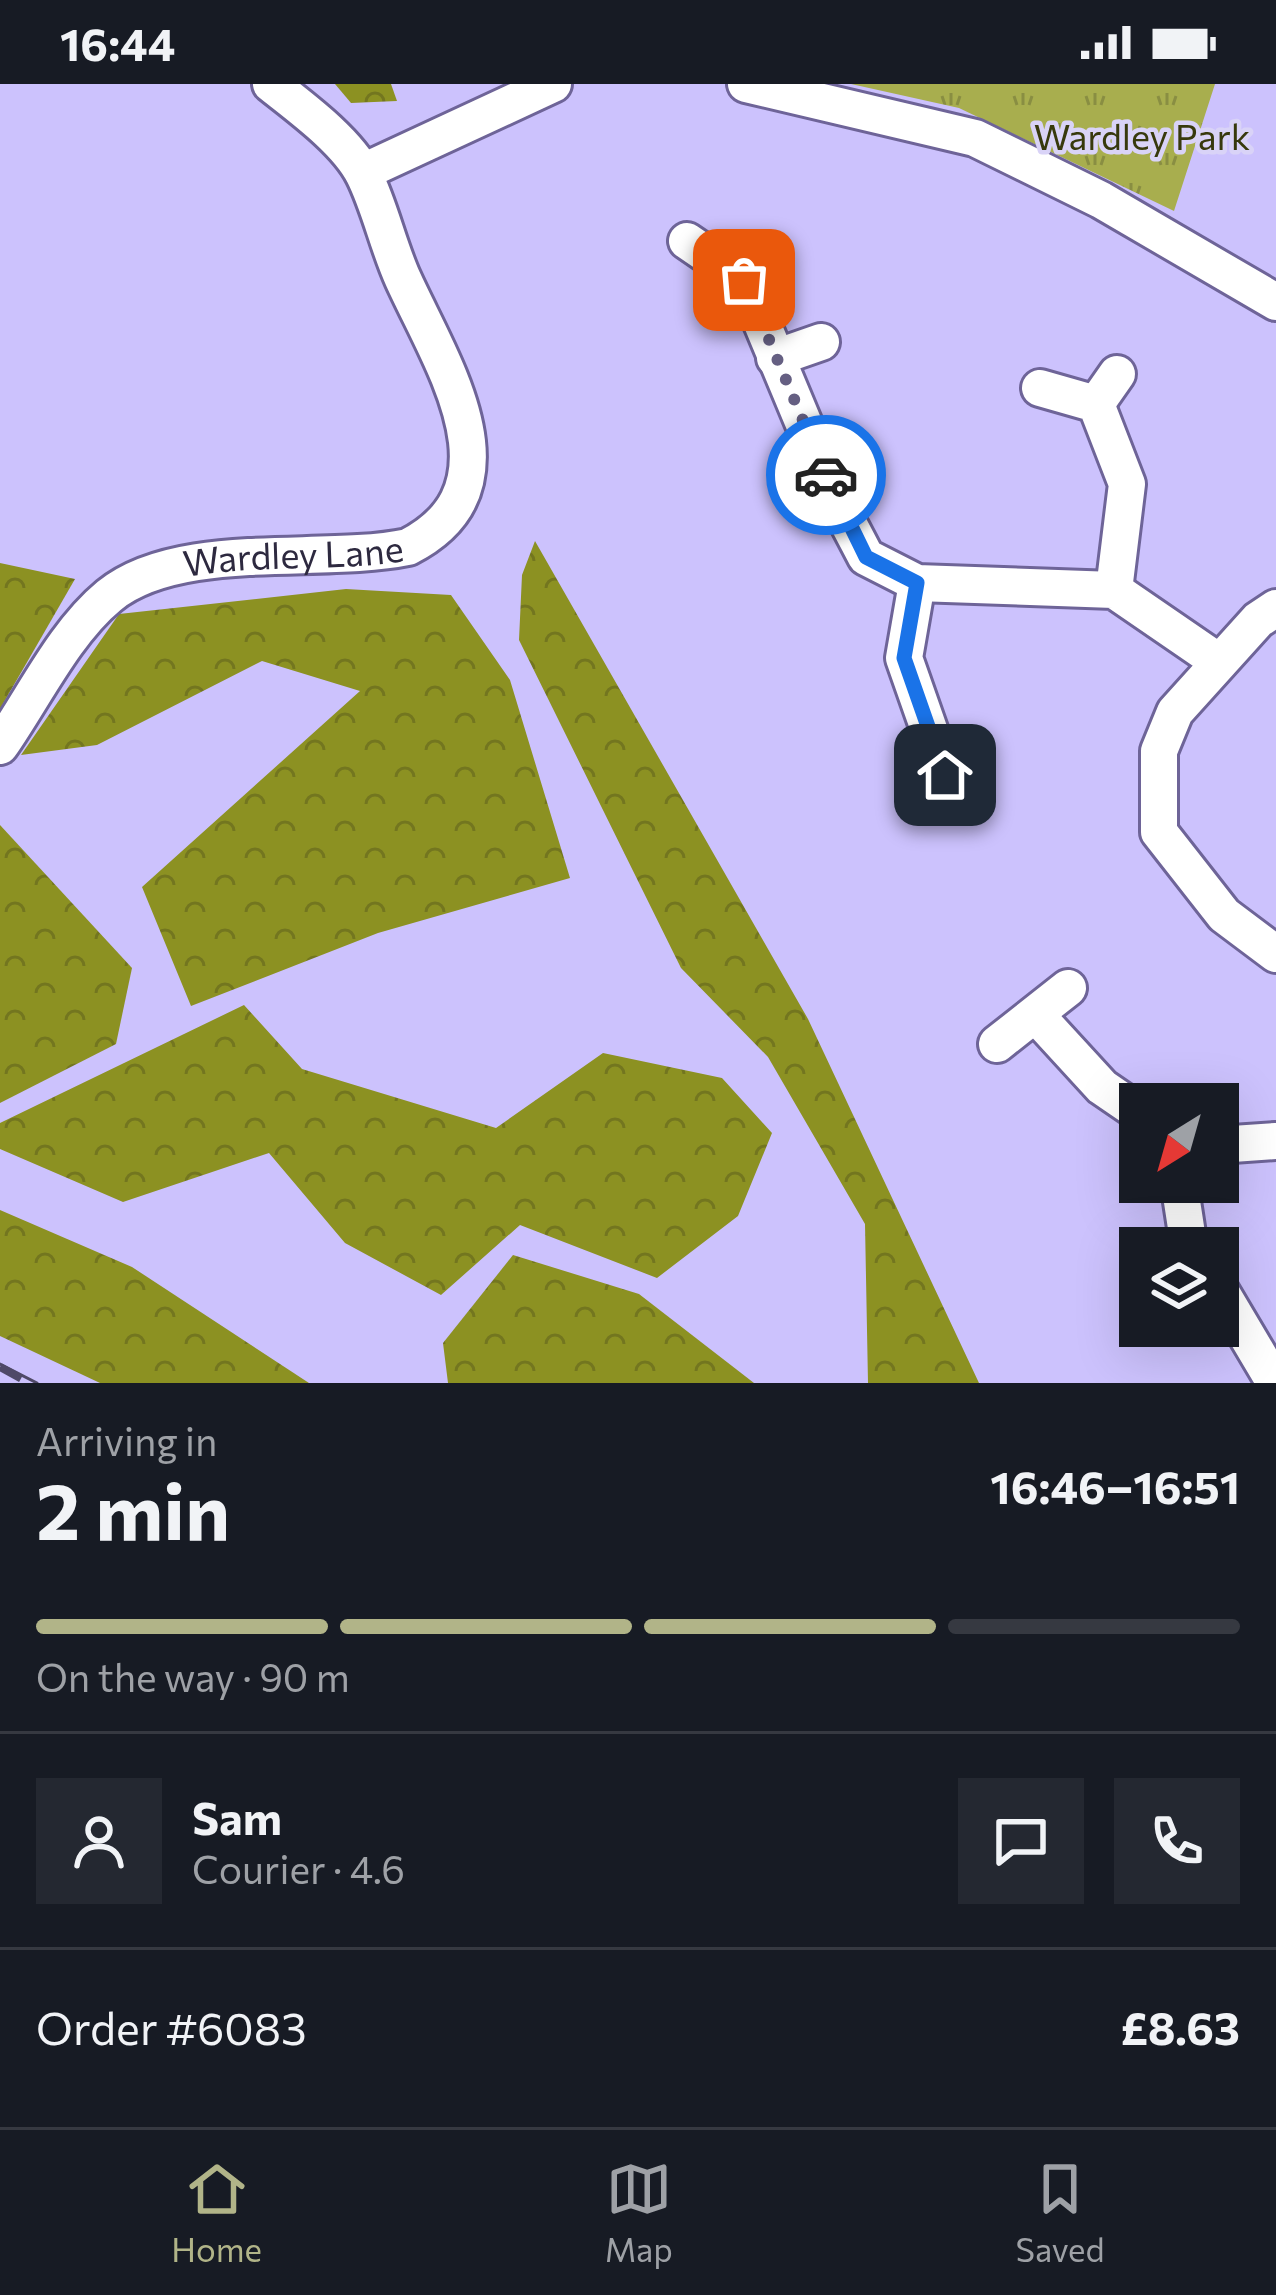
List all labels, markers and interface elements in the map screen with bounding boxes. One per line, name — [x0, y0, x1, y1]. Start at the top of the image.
text: 16:44 — [60, 15, 175, 70]
park label: Wardley Park — [1034, 113, 1250, 157]
pin — [693, 229, 795, 331]
icon: bag — [711, 247, 777, 313]
courier — [766, 415, 886, 535]
icon: car — [793, 442, 859, 508]
street label: Wardley Lane — [180, 524, 406, 584]
pin — [894, 724, 996, 826]
icon: home — [912, 742, 978, 808]
north arrow — [1119, 1083, 1239, 1203]
map controls — [1119, 1083, 1239, 1347]
button: layers — [1119, 1227, 1239, 1347]
text: Arriving in — [36, 1416, 217, 1464]
text: 16:46–16:51 — [990, 1458, 1240, 1513]
text: 2 min — [36, 1461, 230, 1556]
text: On the way · 90 m — [36, 1652, 350, 1700]
button: person — [36, 1778, 162, 1904]
button: chat — [958, 1778, 1084, 1904]
button: phone — [1114, 1778, 1240, 1904]
text: Sam — [192, 1789, 282, 1844]
text: Courier · 4.6 — [192, 1844, 405, 1892]
text: Order #6083 — [36, 1999, 307, 2054]
text: £8.63 — [1121, 1999, 1240, 2054]
tab: Home — [171, 2156, 262, 2269]
tab: Map — [605, 2156, 673, 2269]
tab: Saved — [1016, 2156, 1105, 2269]

